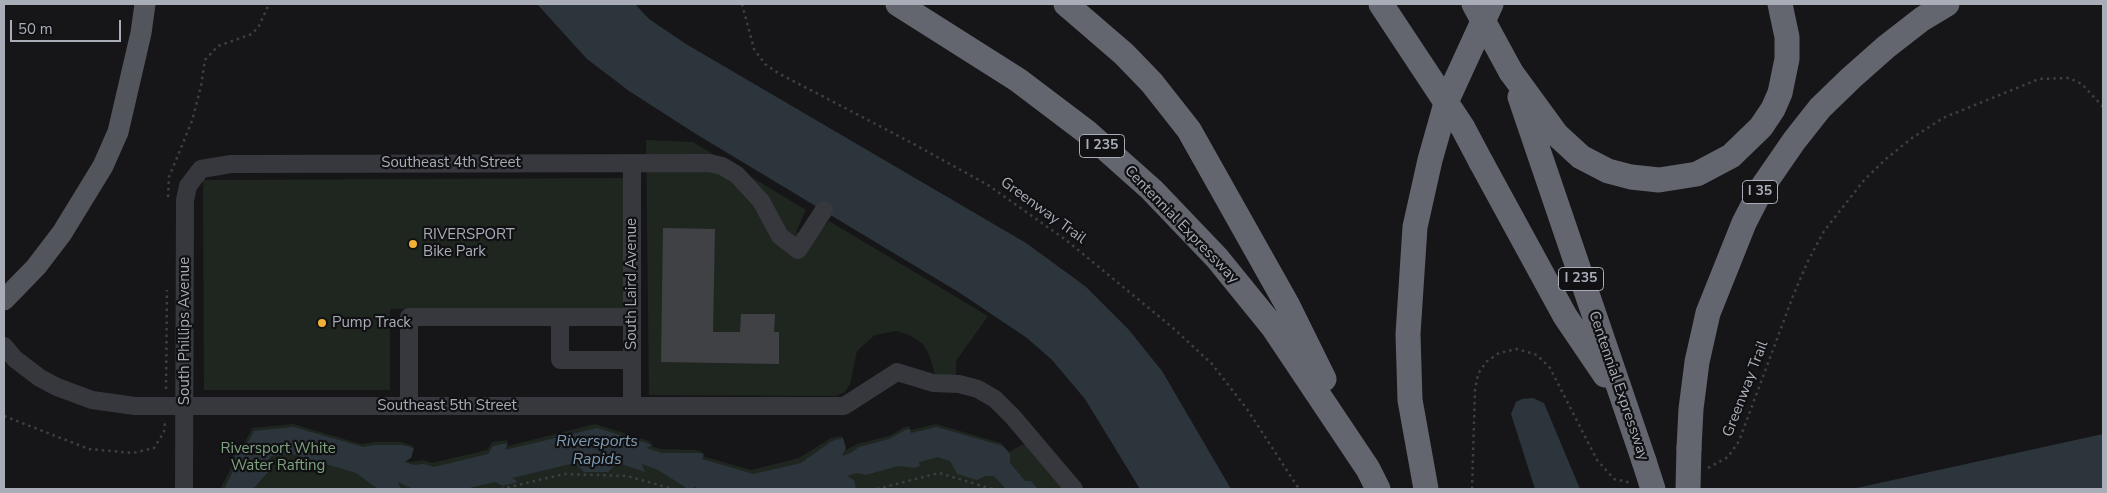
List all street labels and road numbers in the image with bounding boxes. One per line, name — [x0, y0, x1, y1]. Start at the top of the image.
road number: I 235 — [1080, 134, 1124, 158]
street label: Southeast 4th Street — [381, 154, 521, 172]
street label: Centennial Expressway — [1120, 162, 1242, 288]
street label: Greenway Trail — [997, 174, 1089, 248]
road number: I 35 — [1742, 180, 1778, 203]
street label: South Laird Avenue — [623, 218, 641, 350]
street label: South Phillips Avenue — [176, 257, 194, 405]
road number: I 235 — [1558, 268, 1604, 290]
street label: Centennial Expressway — [1584, 309, 1652, 463]
street label: Greenway Trail — [1719, 338, 1773, 440]
street label: Southeast 5th Street — [377, 397, 517, 415]

